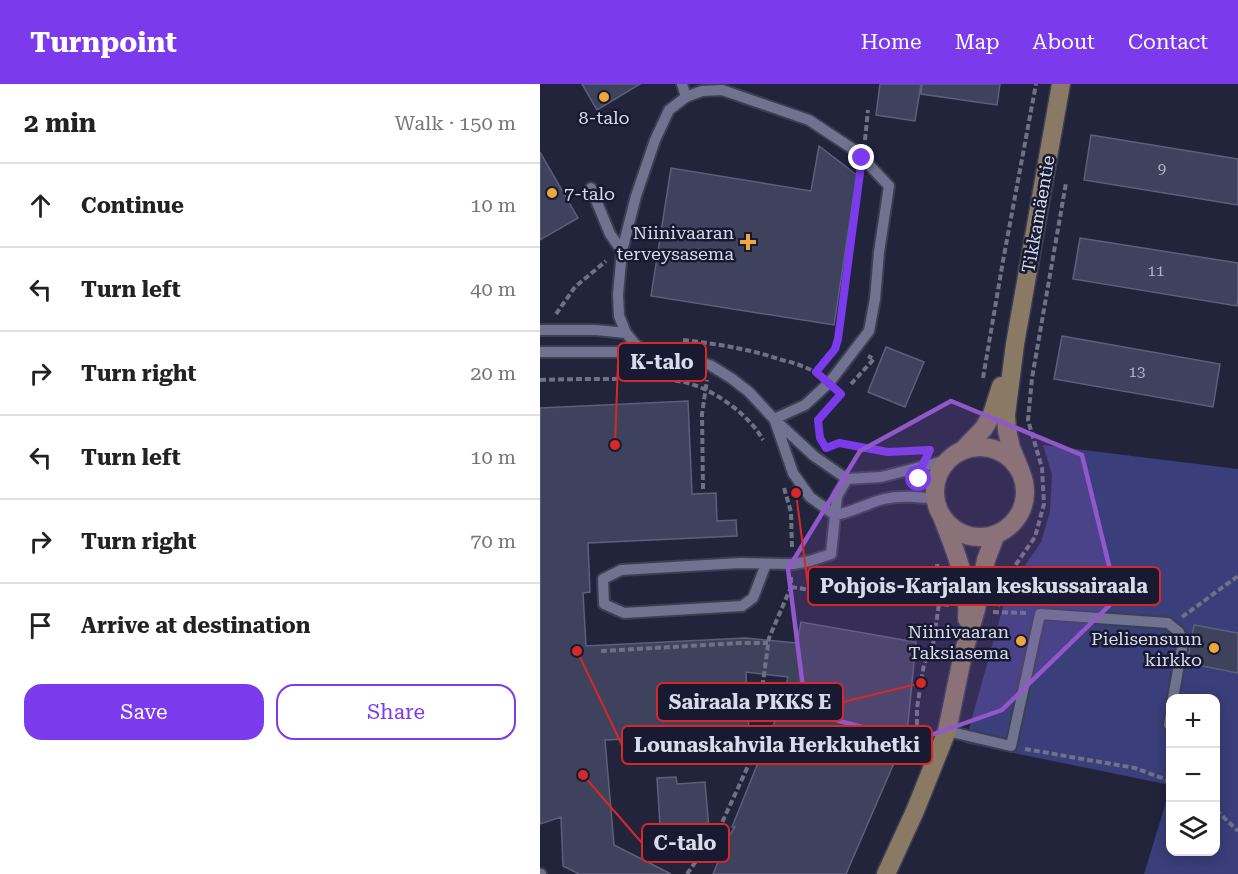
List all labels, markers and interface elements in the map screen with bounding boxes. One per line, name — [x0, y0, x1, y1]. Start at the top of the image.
text: Turnpoint — [30, 26, 177, 59]
text: Home — [861, 30, 922, 54]
text: Map — [955, 30, 1000, 54]
text: About — [1033, 30, 1095, 54]
text: Contact — [1128, 30, 1208, 54]
marker: 8-talo — [597, 90, 611, 104]
place label: 8-talo — [578, 107, 630, 128]
text: 2 min — [24, 108, 96, 138]
text: Walk · 150 m — [395, 111, 516, 135]
route end — [848, 144, 874, 170]
street label: Tikkamäentie — [1017, 153, 1059, 274]
house number: 9 — [1158, 160, 1166, 178]
place label: 7-talo — [564, 183, 615, 204]
marker: 7-talo — [545, 186, 559, 200]
icon: ahead — [24, 189, 57, 222]
text: Continue — [81, 193, 184, 218]
text: 10 m — [470, 193, 516, 217]
place label: Niinivaaran terveysasema — [617, 222, 734, 264]
marker: Niinivaaran terveysasema — [739, 233, 757, 251]
house number: 11 — [1148, 262, 1164, 280]
icon: left — [24, 273, 57, 306]
text: Turn left — [81, 277, 181, 302]
text: 40 m — [470, 277, 516, 301]
callout: K-talo — [618, 343, 706, 381]
text: K-talo — [630, 350, 694, 374]
icon: right — [24, 357, 57, 390]
text: Turn right — [81, 361, 196, 386]
text: 20 m — [470, 361, 516, 385]
house number: 13 — [1129, 363, 1145, 381]
icon: left — [24, 441, 57, 474]
text: Turn left — [81, 445, 181, 470]
text: 10 m — [470, 445, 516, 469]
route start — [905, 465, 931, 491]
icon: right — [24, 525, 57, 558]
text: Turn right — [81, 529, 196, 554]
text: 70 m — [470, 529, 516, 553]
callout: Pohjois-Karjalan keskussairaala — [808, 567, 1160, 605]
text: Pohjois-Karjalan keskussairaala — [820, 574, 1148, 598]
icon: arrive — [24, 609, 57, 642]
text: Arrive at destination — [81, 613, 310, 638]
place label: Niinivaaran Taksiasema — [908, 621, 1009, 663]
place label: Pielisensuun kirkko — [1091, 628, 1202, 670]
marker: Niinivaaran Taksiasema — [1014, 634, 1028, 648]
marker: Pielisensuun kirkko — [1207, 641, 1221, 655]
callout: Sairaala PKKS E — [657, 683, 843, 721]
button: Save — [24, 684, 264, 740]
button: Share — [276, 684, 516, 740]
text: Sairaala PKKS E — [669, 690, 831, 714]
map controls — [1166, 694, 1220, 856]
button: + — [1166, 694, 1220, 748]
callout: Lounaskahvila Herkkuhetki — [622, 726, 932, 764]
text: Lounaskahvila Herkkuhetki — [634, 733, 920, 757]
button: − — [1166, 748, 1220, 802]
button: layers — [1166, 802, 1220, 856]
callout: C-talo — [642, 824, 729, 862]
text: C-talo — [653, 831, 717, 855]

